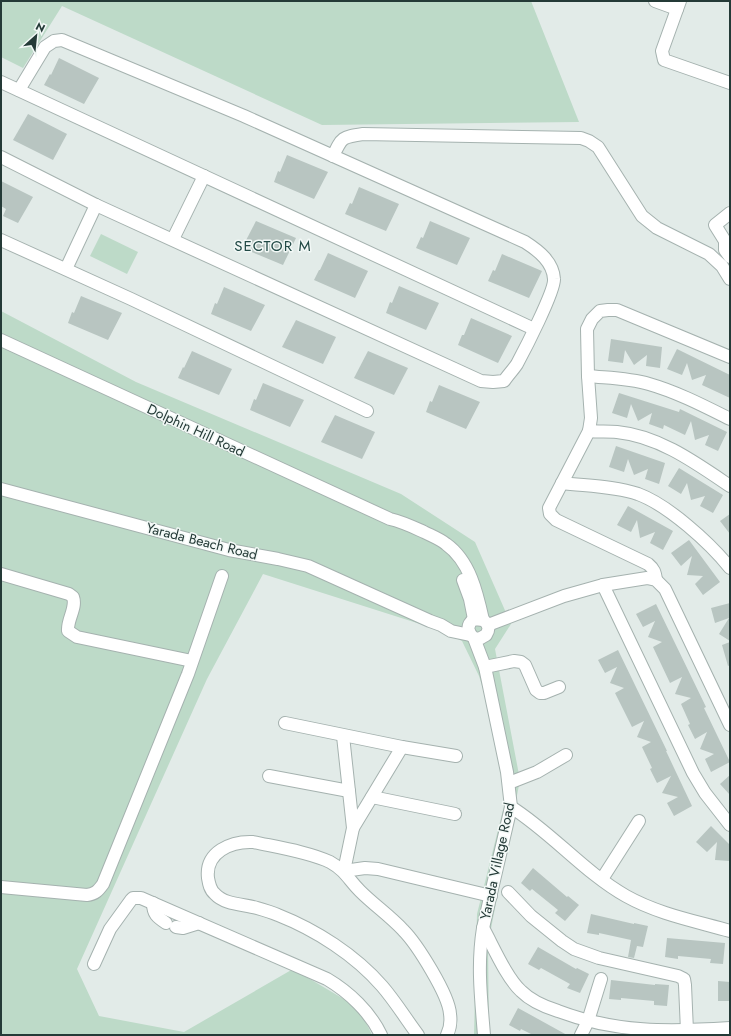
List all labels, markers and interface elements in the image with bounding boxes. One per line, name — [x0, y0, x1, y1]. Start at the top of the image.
north arrow — [16, 16, 56, 56]
text: N — [33, 18, 48, 36]
district label: SECTOR M — [234, 235, 312, 257]
street label: Dolphin Hill Road — [144, 399, 248, 461]
street label: Yarada Beach Road — [144, 518, 260, 564]
street label: Yarada Village Road — [475, 801, 519, 921]

